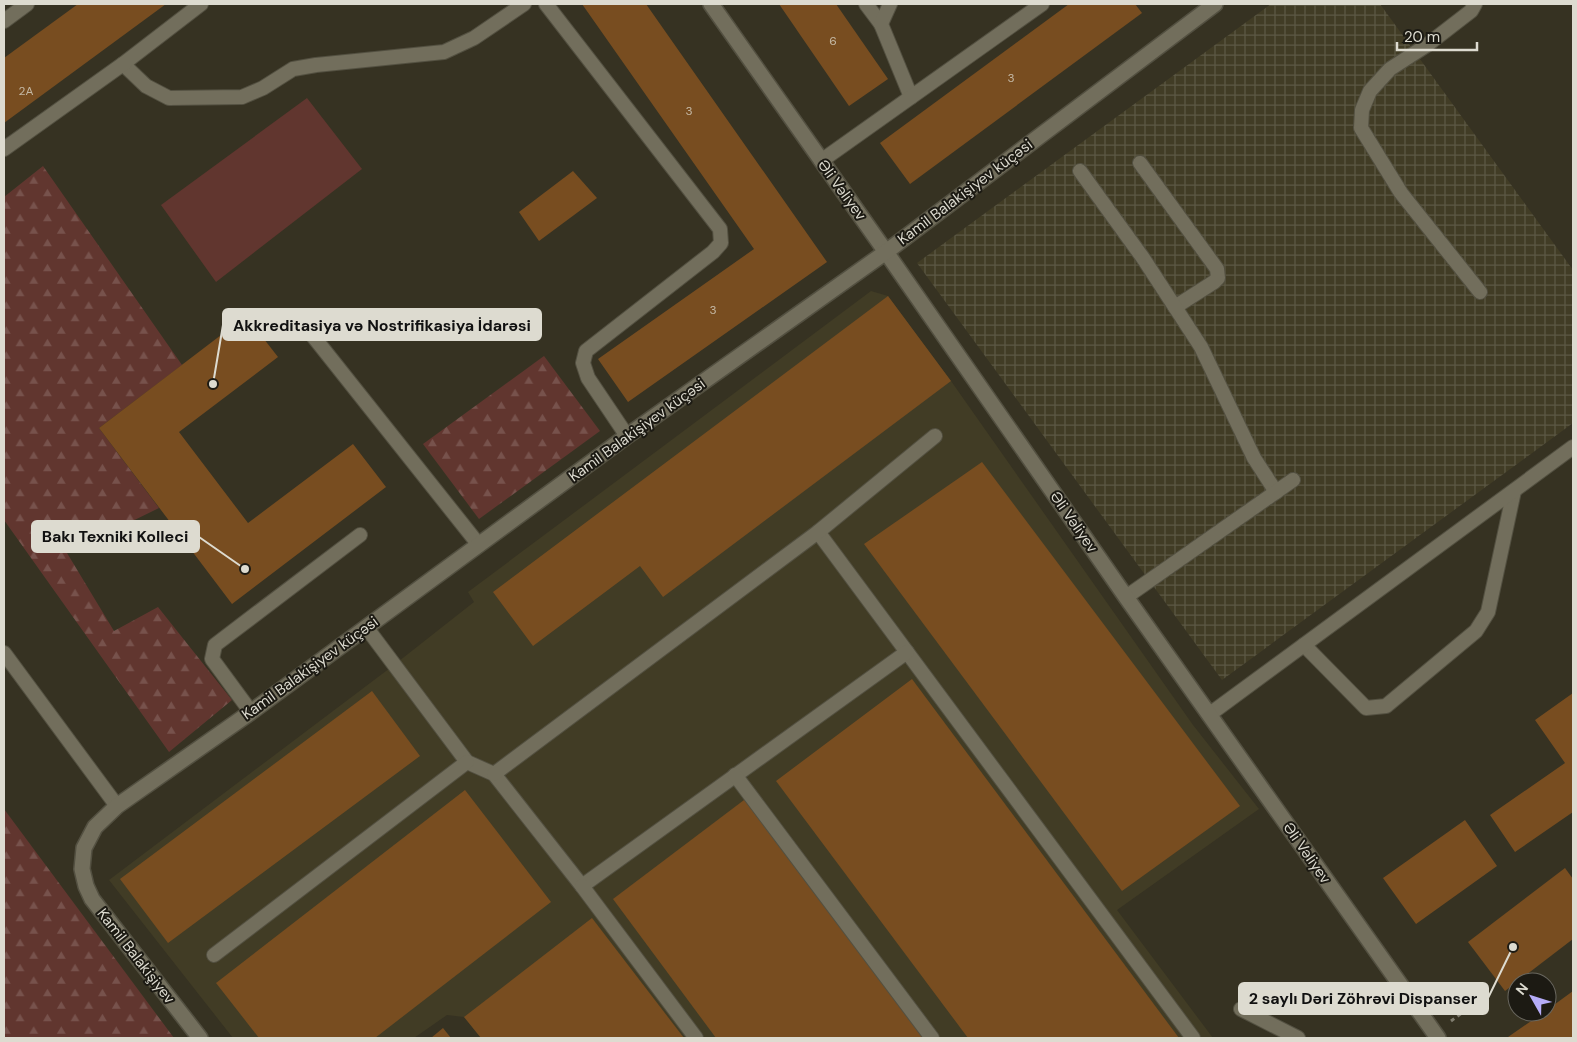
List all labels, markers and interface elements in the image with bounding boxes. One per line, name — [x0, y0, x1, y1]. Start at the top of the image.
scale bar — [1397, 20, 1477, 52]
text: 20 m — [1404, 27, 1440, 47]
house number: 6 — [829, 33, 837, 49]
house number: 3 — [1007, 70, 1015, 86]
house number: 2A — [19, 83, 33, 99]
house number: 3 — [685, 103, 693, 119]
street label: Kamil Balakişiyev küçəsi — [893, 135, 1037, 249]
street label: Əli Vəliyev — [813, 156, 871, 224]
house number: 3 — [709, 302, 717, 318]
callout: Akkreditasiya və Nostrifikasiya İdarəsi — [223, 309, 541, 340]
text: Akkreditasiya və Nostrifikasiya İdarəsi — [233, 315, 531, 336]
street label: Kamil Balakişiyev küçəsi — [565, 374, 709, 486]
street label: Əli Vəliyev — [1046, 487, 1102, 557]
callout: Bakı Texniki Kolleci — [32, 521, 199, 552]
text: Bakı Texniki Kolleci — [42, 526, 188, 547]
street label: Kamil Balakişiyev küçəsi — [238, 612, 382, 724]
street label: Əli Vəliyev — [1279, 818, 1335, 888]
street label: Kamil Balakişiyev — [93, 904, 180, 1008]
north arrow — [1507, 972, 1557, 1022]
text: N — [1512, 979, 1532, 998]
callout: 2 saylı Dəri Zöhrəvi Dispanser — [1239, 983, 1488, 1014]
text: 2 saylı Dəri Zöhrəvi Dispanser — [1249, 988, 1478, 1009]

